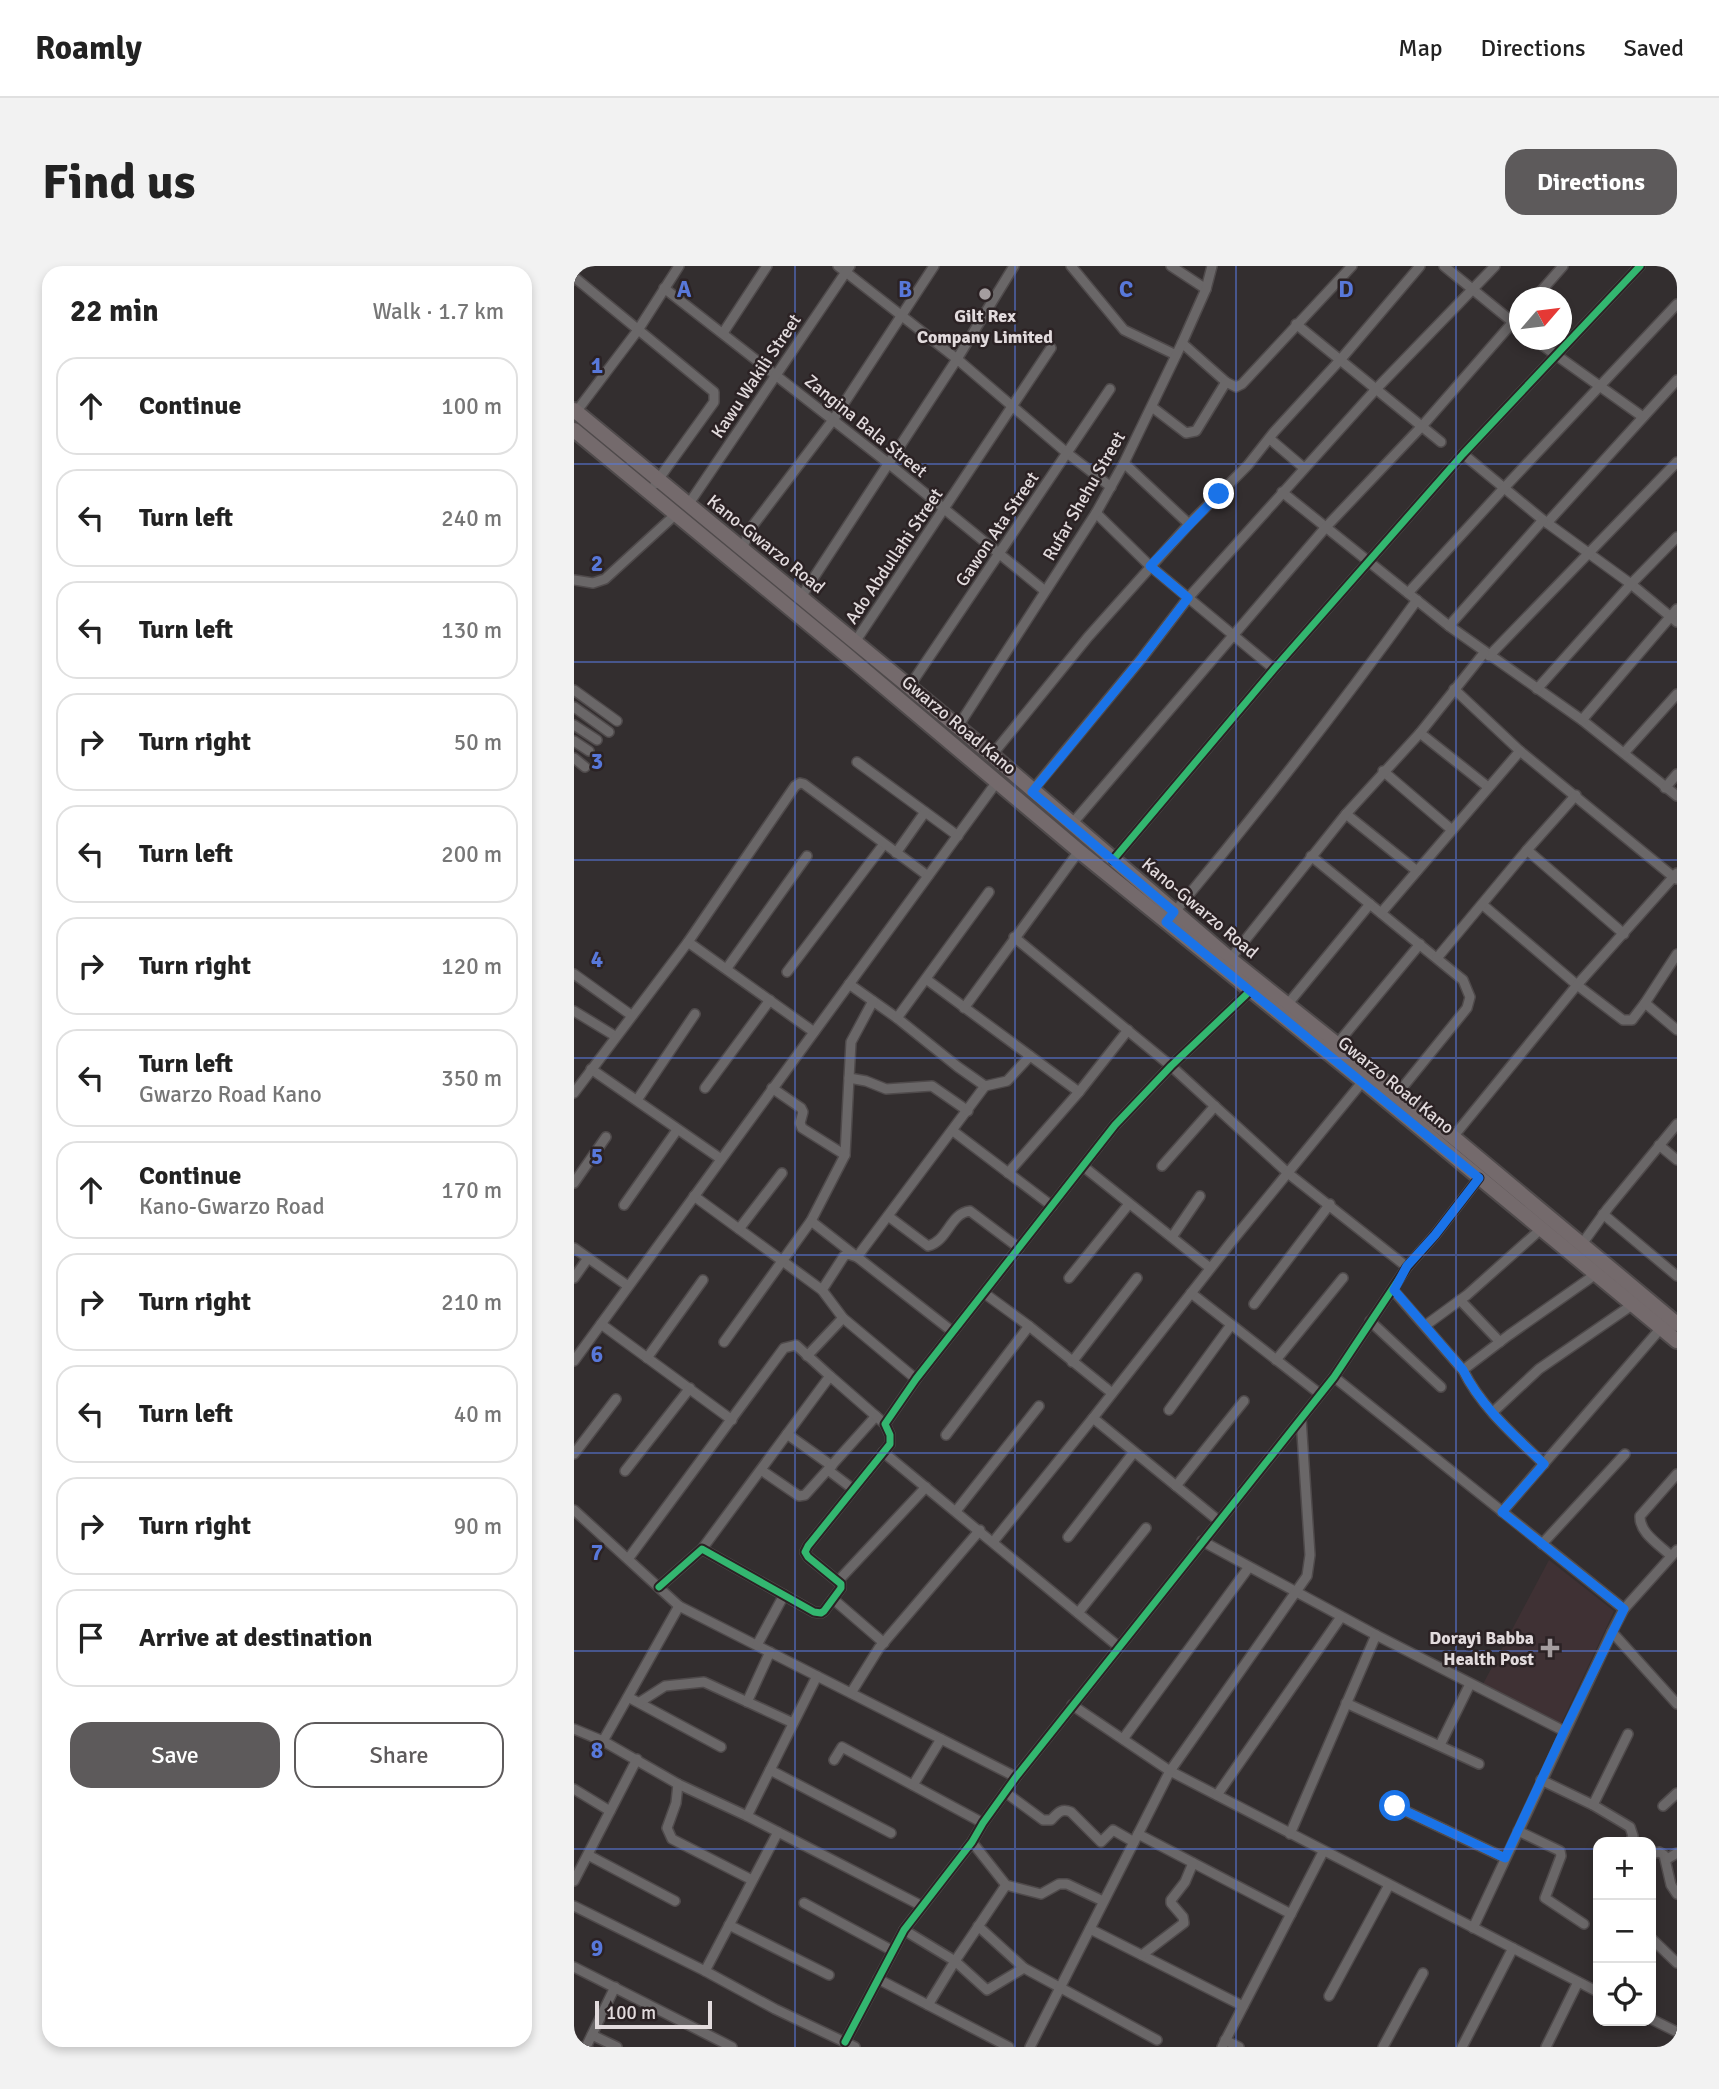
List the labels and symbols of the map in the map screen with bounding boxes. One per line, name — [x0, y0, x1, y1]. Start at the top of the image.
text: A — [677, 275, 692, 304]
text: B — [898, 275, 912, 304]
text: C — [1119, 275, 1133, 304]
text: D — [1338, 275, 1354, 304]
marker: Gilt Rex Company Limited — [977, 286, 993, 302]
north arrow — [1509, 287, 1572, 350]
place label: Gilt Rex Company Limited — [917, 305, 1053, 348]
street label: Kawu Wakili Street — [706, 310, 806, 442]
text: 1 — [591, 351, 603, 380]
street label: Zangina Bala Street — [800, 370, 932, 482]
street label: Rufar Shehu Street — [1038, 428, 1130, 564]
street label: Gawon Ata Street — [951, 468, 1043, 590]
route end — [1203, 478, 1234, 509]
street label: Ado Abdullahi Street — [841, 484, 947, 628]
street label: Kano-Gwarzo Road — [703, 490, 829, 598]
text: 2 — [591, 549, 603, 578]
street label: Gwarzo Road Kano — [897, 671, 1021, 779]
text: 3 — [591, 747, 603, 776]
street label: Kano-Gwarzo Road — [1137, 853, 1263, 963]
text: 4 — [591, 945, 603, 974]
street label: Gwarzo Road Kano — [1334, 1031, 1458, 1139]
text: 5 — [591, 1142, 603, 1171]
text: 6 — [591, 1340, 603, 1369]
text: 7 — [591, 1538, 603, 1567]
place label: Dorayi Babba Health Post — [1429, 1627, 1534, 1670]
marker: Dorayi Babba Health Post — [1540, 1638, 1560, 1658]
text: 8 — [591, 1736, 603, 1765]
route start — [1379, 1790, 1410, 1821]
text: 9 — [591, 1934, 603, 1963]
scale bar — [595, 1998, 712, 2030]

